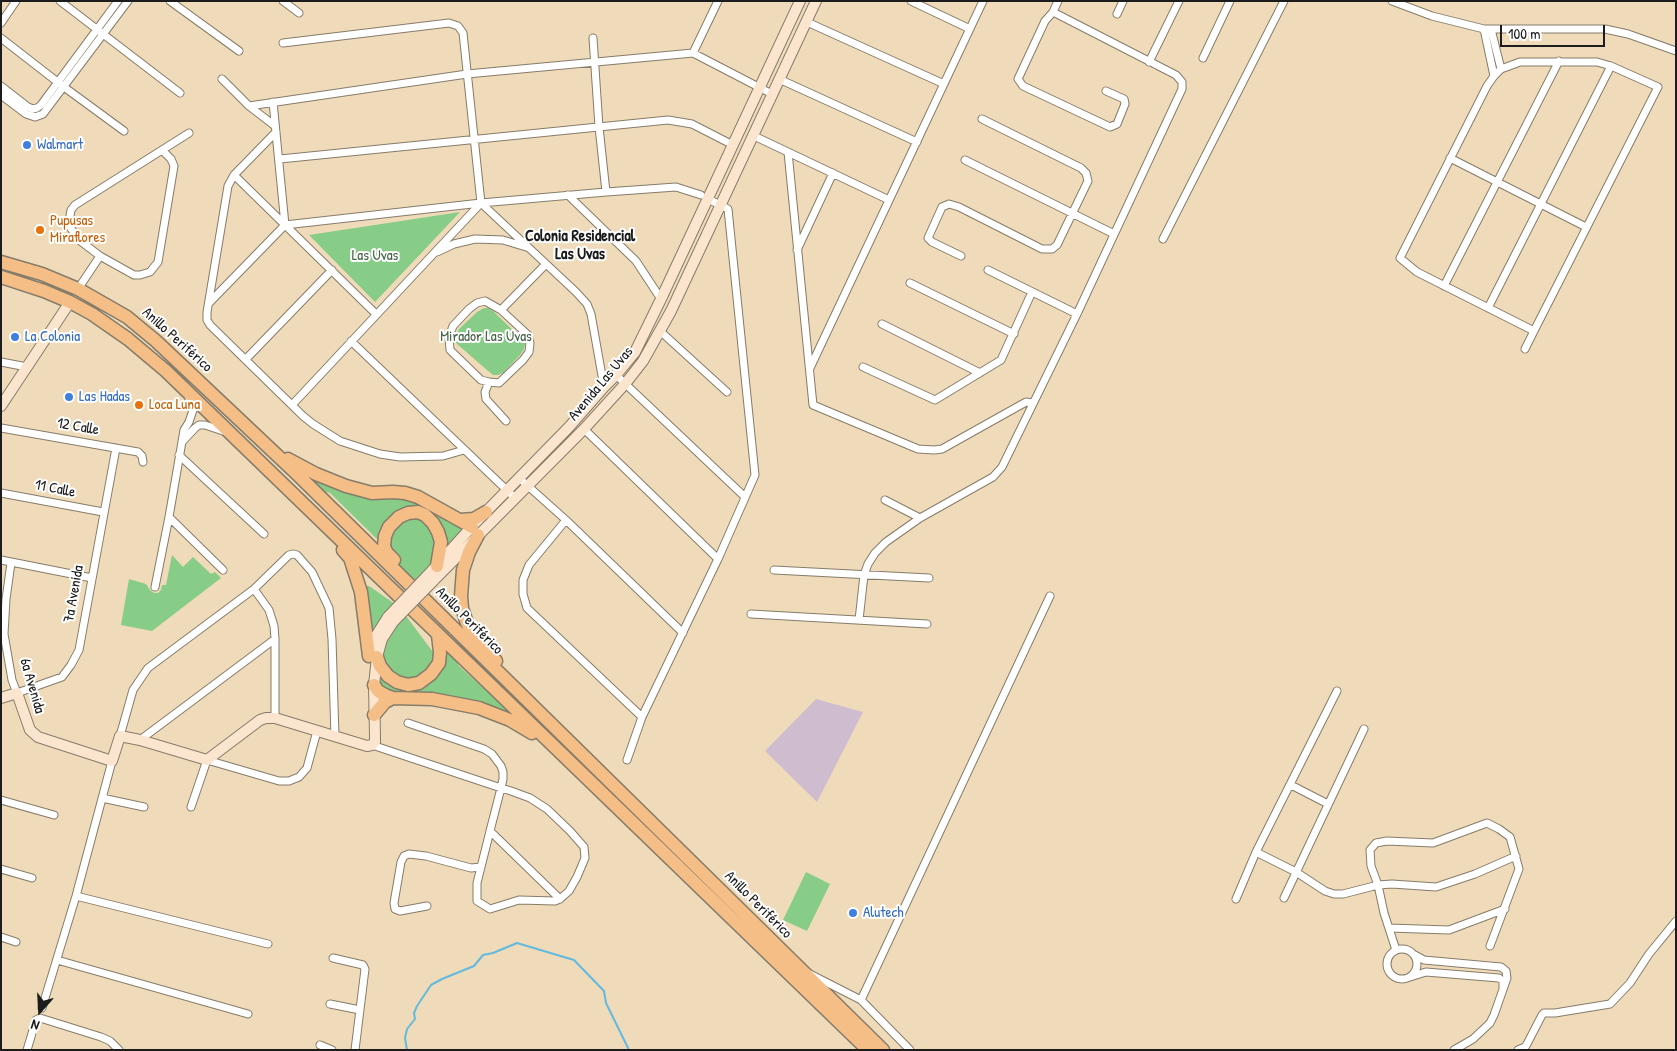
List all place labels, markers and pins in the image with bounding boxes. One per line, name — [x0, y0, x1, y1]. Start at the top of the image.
place label: Walmart — [37, 136, 83, 154]
marker: Walmart — [21, 139, 33, 151]
place label: Pupusas Miraflores — [50, 212, 105, 247]
marker: Pupusas Miraflores — [34, 224, 46, 236]
place label: La Colonia — [25, 328, 80, 346]
marker: La Colonia — [9, 331, 21, 343]
place label: Las Hadas — [79, 388, 130, 406]
marker: Las Hadas — [63, 391, 75, 403]
place label: Loca Luna — [149, 396, 200, 414]
marker: Loca Luna — [133, 399, 145, 411]
place label: Alutech — [863, 904, 904, 922]
marker: Alutech — [847, 907, 859, 919]

